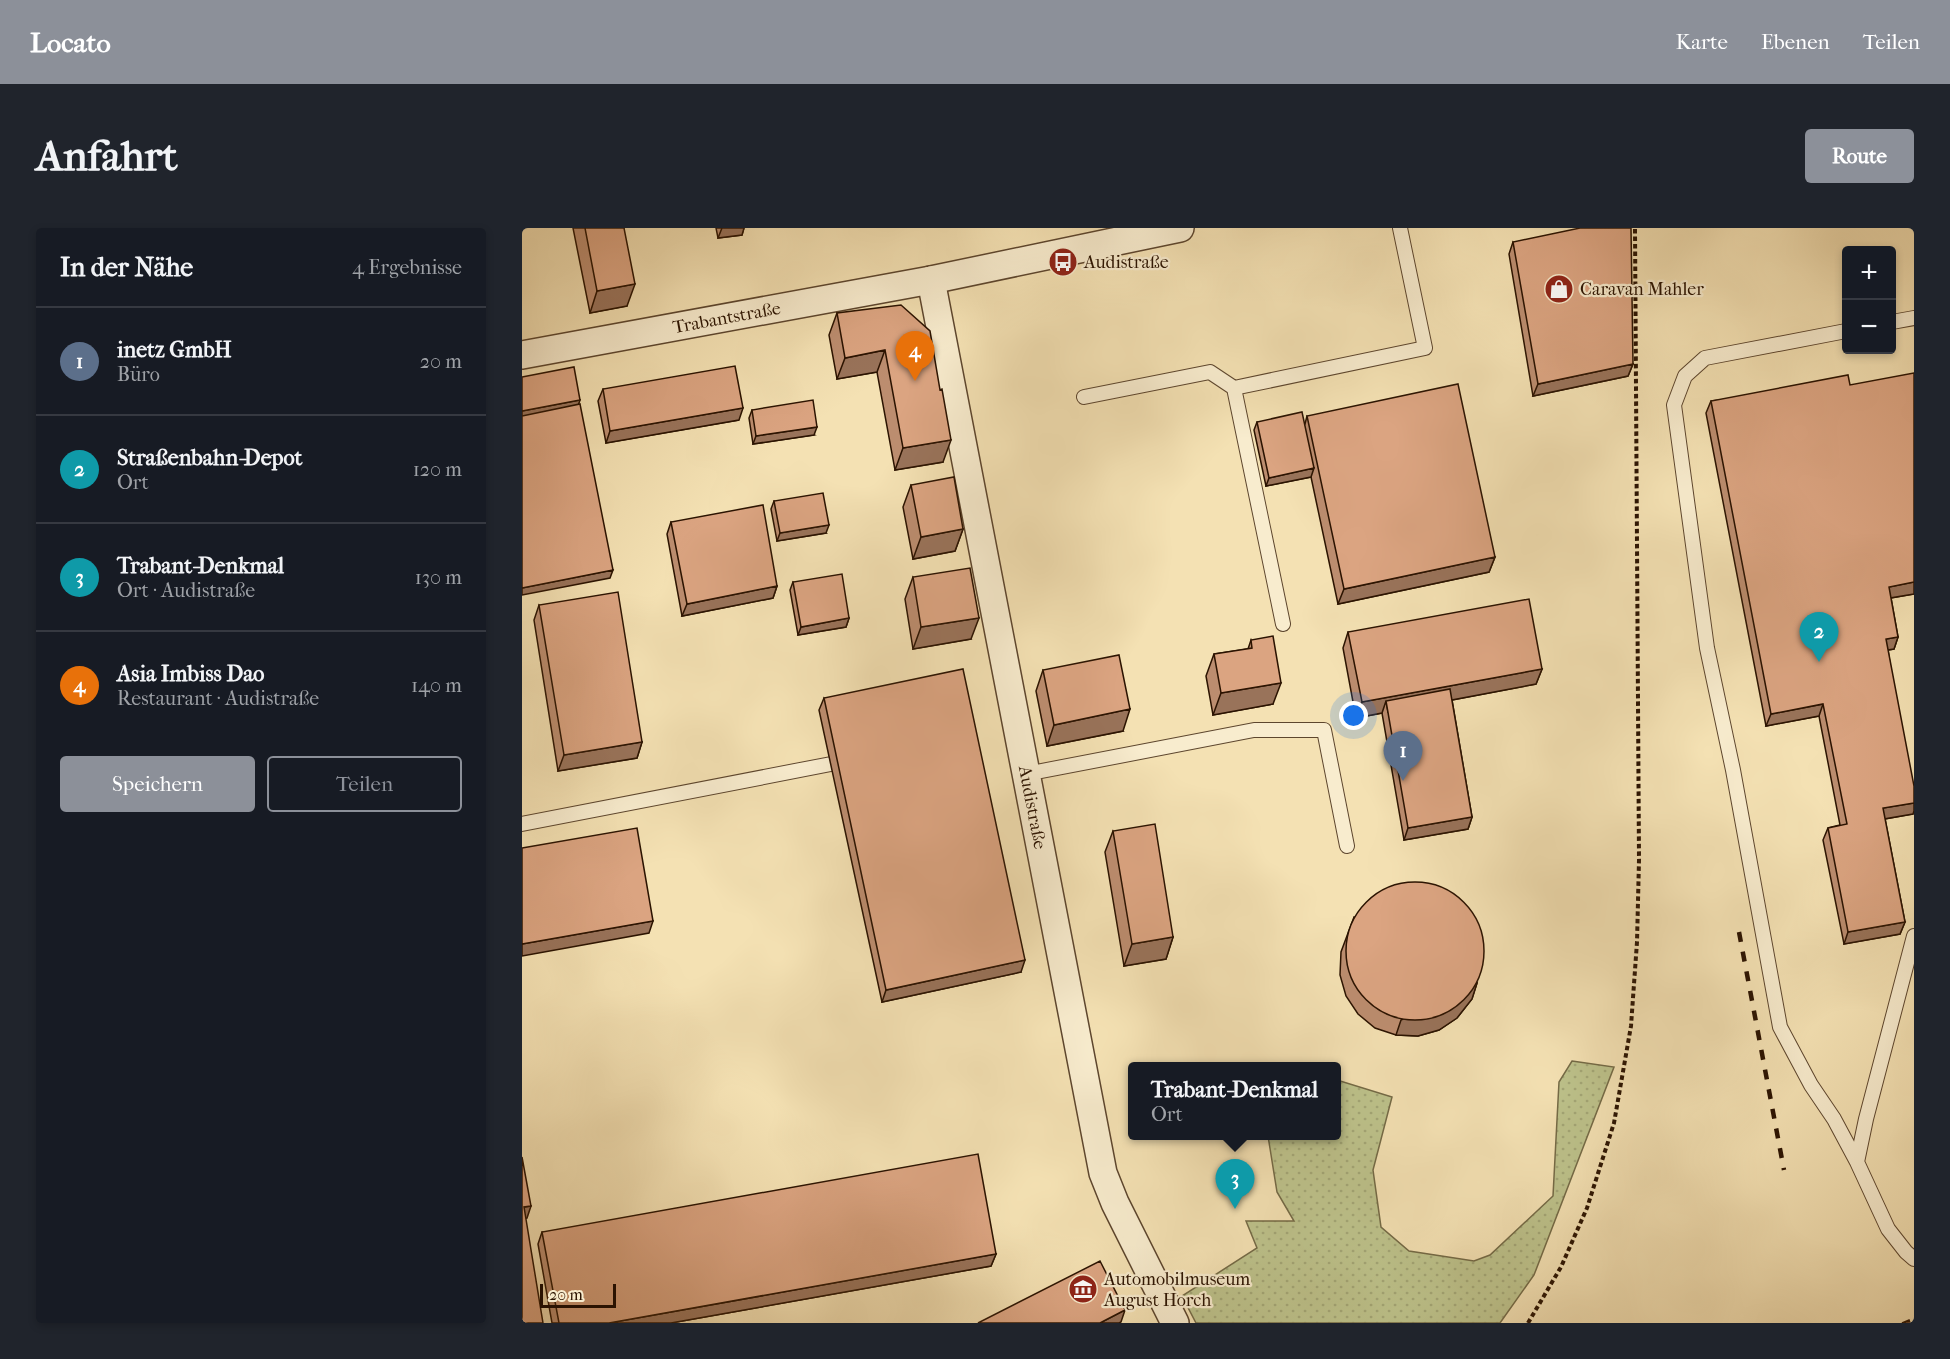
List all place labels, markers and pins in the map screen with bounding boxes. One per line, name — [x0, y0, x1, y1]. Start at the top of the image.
bus stop icon: Audistraße — [1047, 246, 1079, 278]
place label: Audistraße — [1083, 252, 1169, 273]
shop icon: Caravan Mahler — [1543, 273, 1575, 305]
place label: Caravan Mahler — [1580, 279, 1704, 300]
pin: 4 — [896, 332, 934, 381]
pin: 2 — [1800, 612, 1838, 662]
pin: 1 — [1384, 732, 1422, 781]
pin: 3 — [1216, 1160, 1254, 1209]
place label: Automobilmuseum August Horch — [1103, 1269, 1250, 1311]
museum icon: Automobilmuseum August Horch — [1067, 1273, 1099, 1305]

